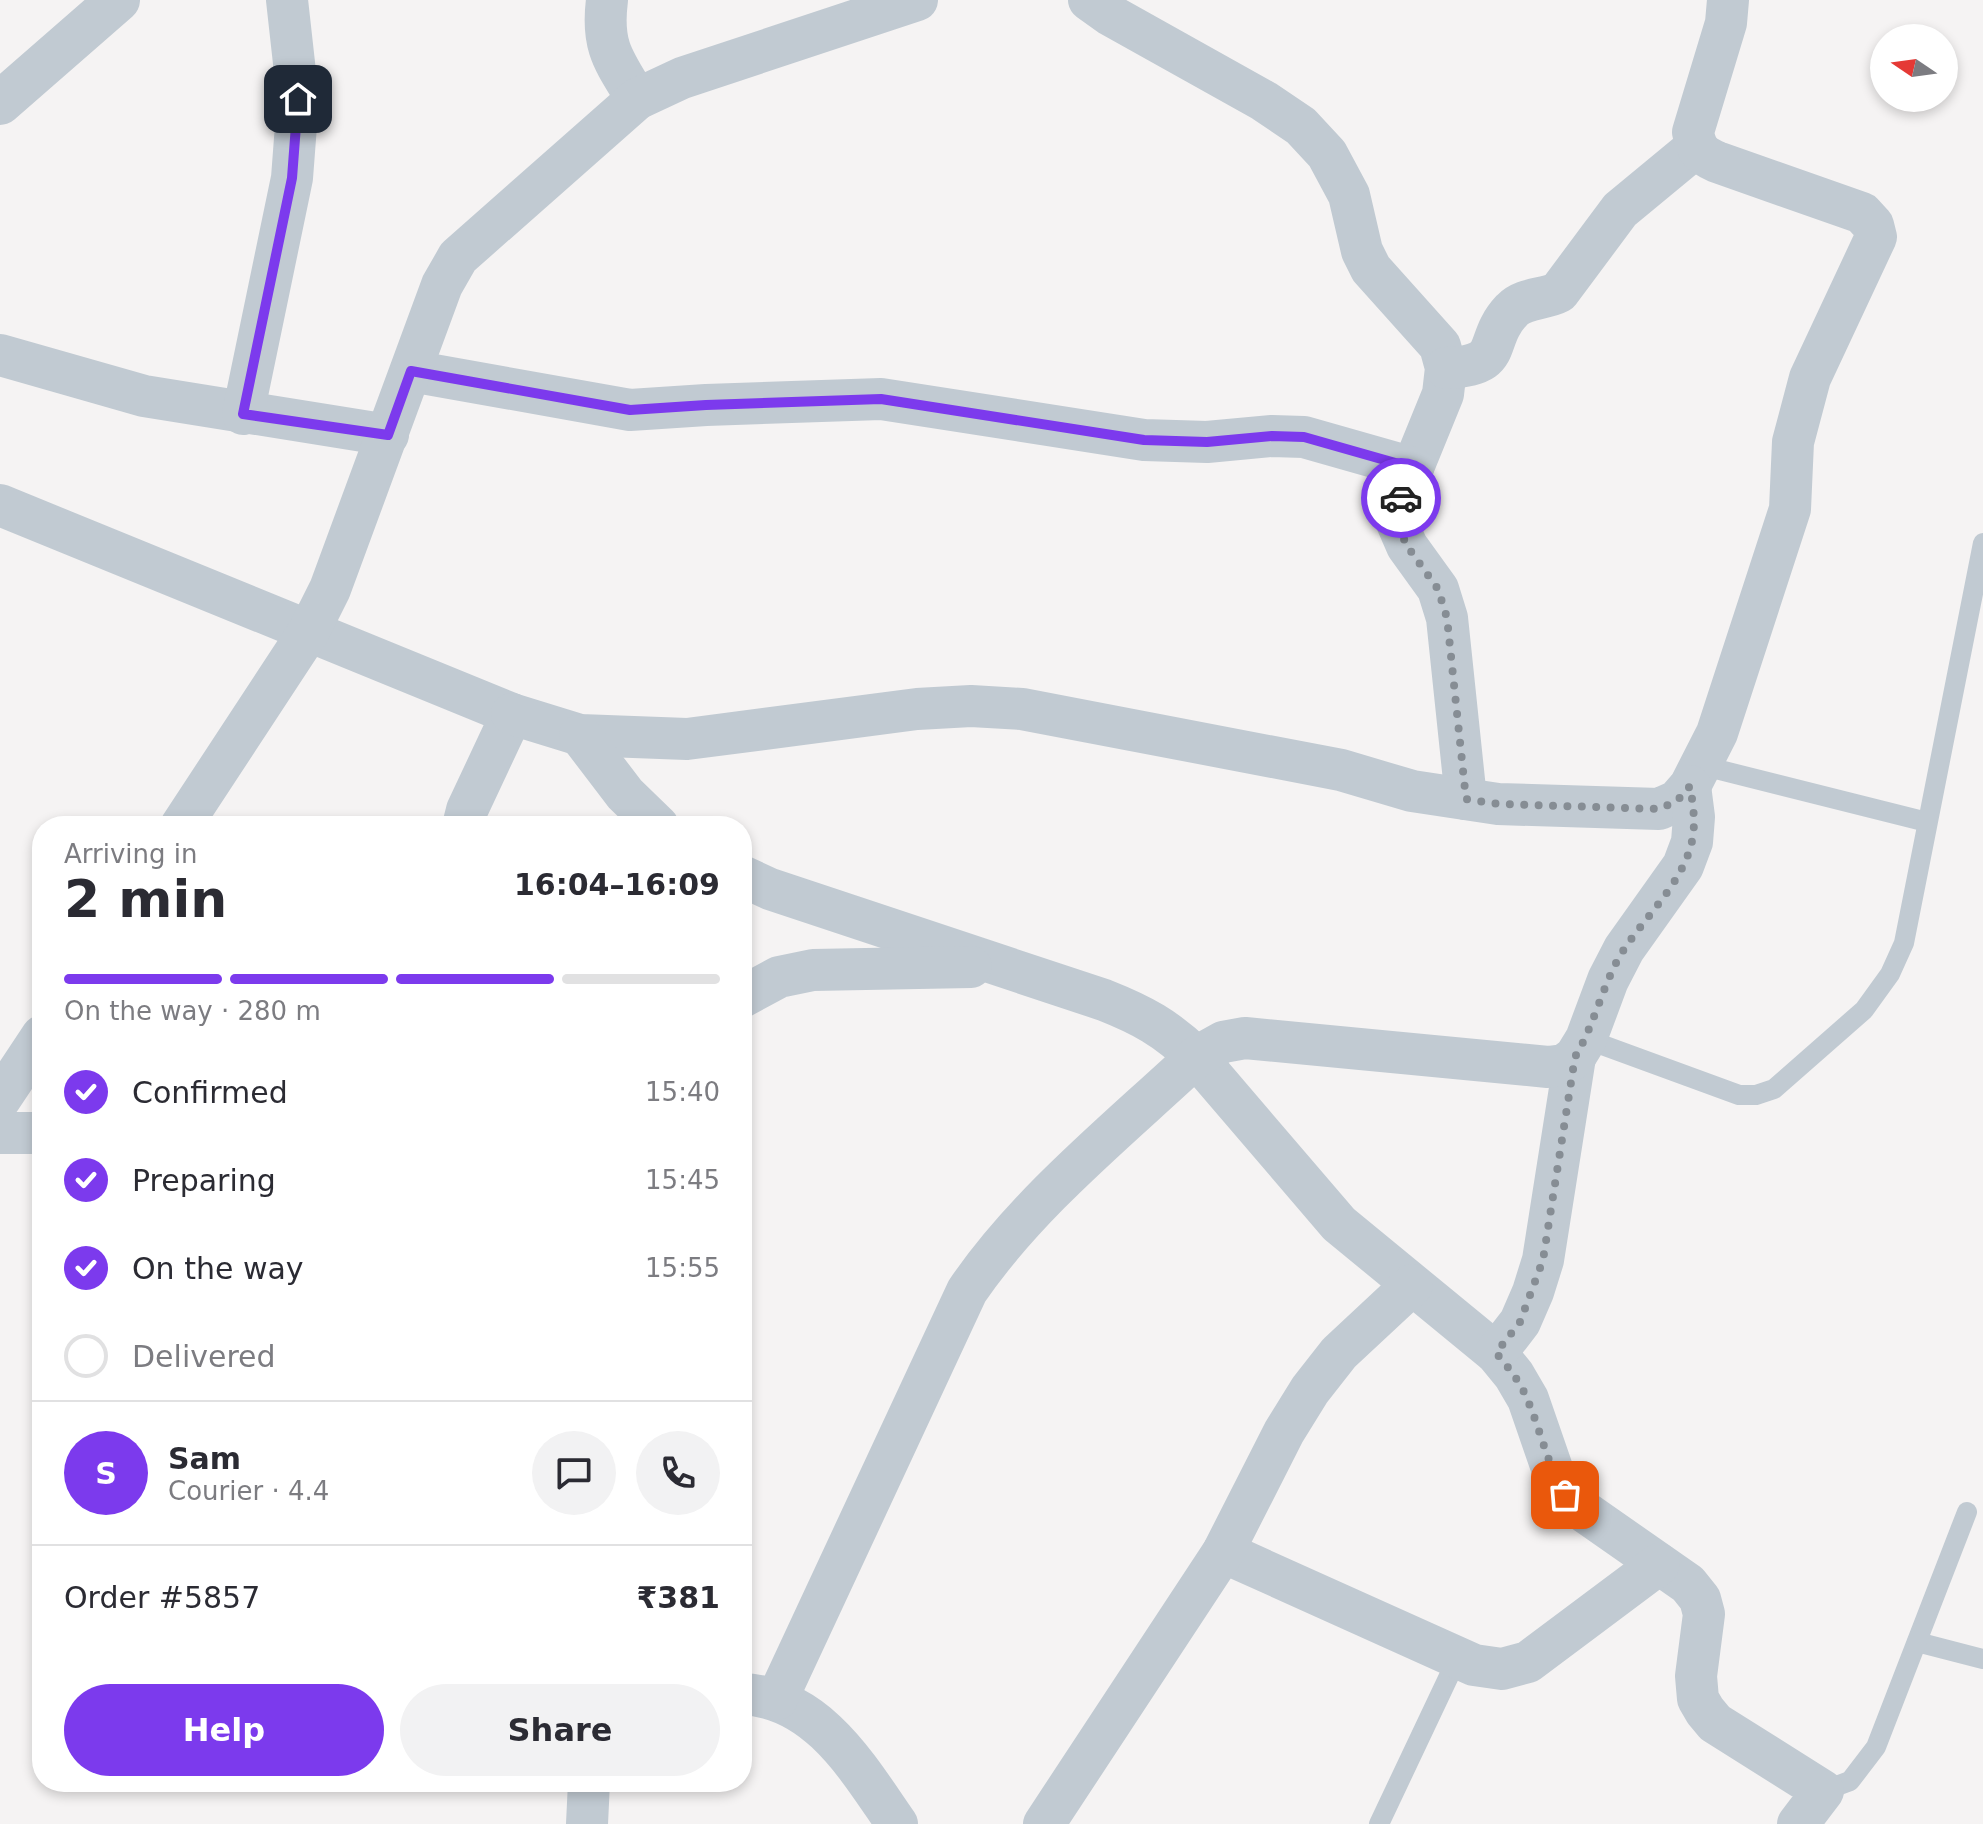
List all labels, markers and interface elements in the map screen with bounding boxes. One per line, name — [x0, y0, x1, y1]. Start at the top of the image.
north arrow — [1870, 24, 1958, 112]
map controls — [1870, 24, 1958, 112]
pin — [264, 65, 332, 133]
icon: home — [276, 77, 320, 121]
courier — [1361, 458, 1441, 538]
icon: car — [1379, 476, 1423, 520]
text: Arriving in — [64, 839, 198, 869]
text: 16:04–16:09 — [514, 867, 720, 902]
text: 2 min — [64, 869, 227, 929]
text: On the way · 280 m — [64, 996, 321, 1026]
icon: check — [64, 1070, 108, 1114]
text: Confirmed — [132, 1075, 288, 1110]
text: 15:40 — [645, 1077, 720, 1107]
icon: check — [64, 1158, 108, 1202]
text: Preparing — [132, 1163, 276, 1198]
text: 15:45 — [645, 1165, 720, 1195]
icon: check — [64, 1246, 108, 1290]
text: On the way — [132, 1251, 304, 1286]
text: 15:55 — [645, 1253, 720, 1283]
text: Delivered — [132, 1339, 276, 1374]
button: chat — [532, 1431, 616, 1515]
button: phone — [636, 1431, 720, 1515]
text: Sam — [168, 1441, 241, 1476]
text: S — [95, 1456, 117, 1491]
pin — [1531, 1461, 1599, 1529]
icon: bag — [1543, 1473, 1587, 1517]
text: Courier · 4.4 — [168, 1476, 329, 1506]
text: Order #5857 — [64, 1580, 260, 1615]
text: ₹381 — [637, 1580, 720, 1615]
button: Help — [64, 1684, 384, 1776]
button: Share — [400, 1684, 720, 1776]

